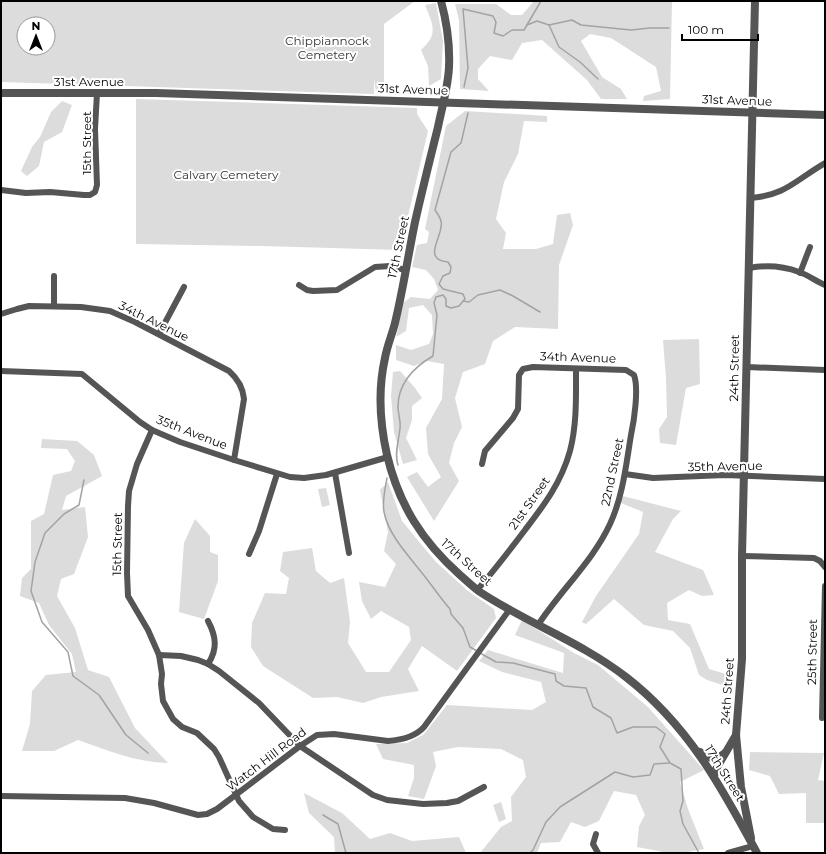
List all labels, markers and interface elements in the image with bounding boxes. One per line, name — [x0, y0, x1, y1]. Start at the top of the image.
north arrow — [16, 16, 56, 56]
scale bar — [682, 16, 758, 42]
text: N — [32, 19, 40, 33]
text: 100 m — [688, 22, 724, 37]
park label: Chippiannock Cemetery — [285, 33, 370, 62]
street label: 31st Avenue — [54, 74, 124, 89]
street label: 31st Avenue — [378, 80, 448, 98]
street label: 31st Avenue — [702, 91, 772, 109]
street label: 15th Street — [79, 111, 94, 175]
park label: Calvary Cemetery — [173, 167, 279, 182]
street label: 17th Street — [384, 214, 412, 280]
street label: 34th Avenue — [117, 298, 191, 344]
street label: 24th Street — [726, 334, 742, 402]
street label: 34th Avenue — [540, 348, 616, 366]
street label: 35th Avenue — [154, 412, 230, 452]
street label: 22nd Street — [597, 436, 627, 507]
street label: 35th Avenue — [687, 458, 763, 474]
street label: 21st Street — [505, 473, 553, 532]
street label: 15th Street — [109, 512, 125, 576]
street label: 17th Street — [438, 535, 496, 589]
street label: 25th Street — [804, 619, 820, 685]
street label: 24th Street — [717, 657, 737, 725]
street label: Watch Hill Road — [223, 724, 309, 794]
street label: 17th Street — [702, 742, 748, 804]

